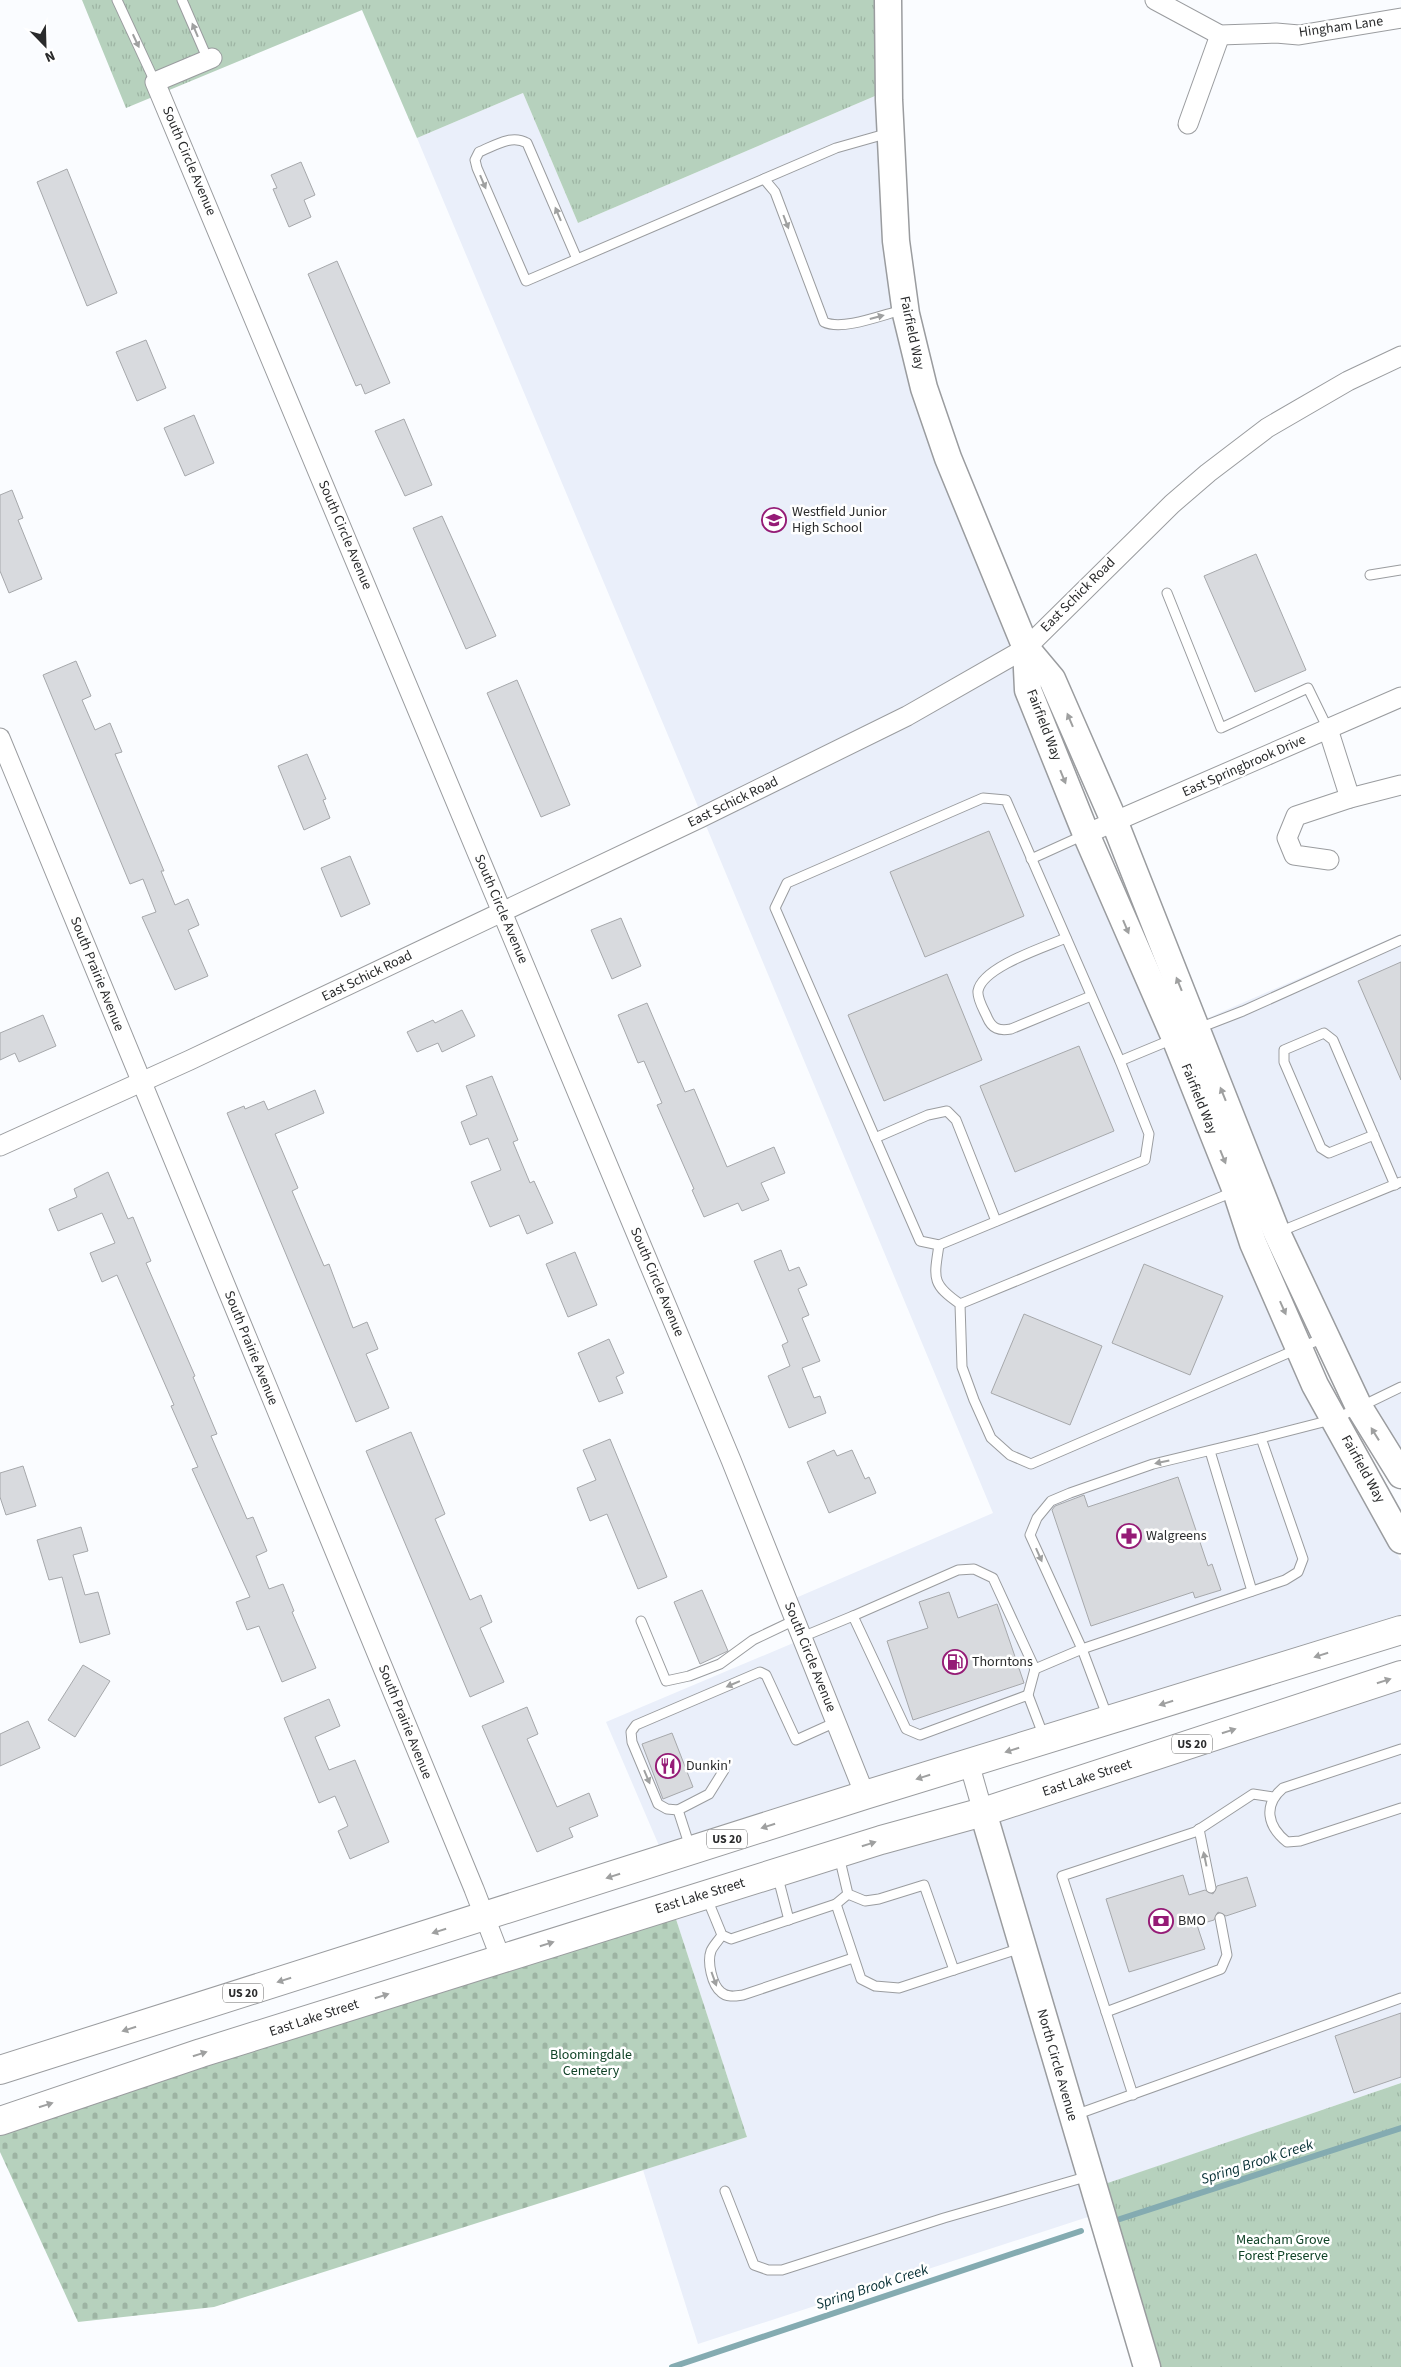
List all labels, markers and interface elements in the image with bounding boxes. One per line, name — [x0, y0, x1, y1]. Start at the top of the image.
street label: Hingham Lane — [1298, 11, 1384, 43]
north arrow — [20, 20, 70, 70]
one-way arrow — [191, 23, 199, 37]
one-way arrow — [133, 34, 141, 48]
text: N — [41, 45, 58, 67]
street label: South Circle Avenue — [157, 103, 221, 219]
one-way arrow — [479, 175, 487, 190]
one-way arrow — [553, 207, 561, 222]
one-way arrow — [782, 215, 790, 230]
street label: Fairfield Way — [894, 294, 930, 372]
one-way arrow — [869, 312, 884, 320]
street label: South Circle Avenue — [313, 477, 377, 593]
place label: Westfield Junior High School — [792, 502, 887, 538]
school or university icon: Westfield Junior High School — [761, 507, 787, 533]
street label: East Schick Road — [1036, 553, 1120, 637]
street label: Fairfield Way — [1021, 687, 1067, 764]
one-way arrow — [1066, 713, 1074, 727]
street label: East Springbrook Drive — [1179, 730, 1309, 802]
one-way arrow — [1060, 770, 1068, 784]
street label: East Schick Road — [684, 771, 782, 833]
street label: South Circle Avenue — [469, 851, 533, 967]
street label: South Prairie Avenue — [65, 914, 129, 1034]
one-way arrow — [1123, 920, 1131, 934]
street label: East Schick Road — [318, 945, 416, 1007]
one-way arrow — [1175, 976, 1183, 991]
street label: Fairfield Way — [1176, 1061, 1222, 1138]
one-way arrow — [1219, 1087, 1227, 1102]
one-way arrow — [1219, 1150, 1227, 1164]
street label: South Circle Avenue — [625, 1224, 689, 1340]
street label: South Prairie Avenue — [219, 1288, 283, 1408]
one-way arrow — [1279, 1301, 1287, 1315]
one-way arrow — [1371, 1427, 1380, 1440]
street label: Fairfield Way — [1336, 1431, 1390, 1507]
one-way arrow — [1154, 1458, 1170, 1466]
pharmacy icon: Walgreens — [1116, 1523, 1142, 1549]
place label: Walgreens — [1146, 1526, 1207, 1546]
one-way arrow — [1035, 1548, 1043, 1562]
street label: South Circle Avenue — [779, 1599, 841, 1715]
fuel station icon: Thorntons — [942, 1649, 968, 1675]
one-way arrow — [1313, 1651, 1328, 1659]
place label: Thorntons — [972, 1652, 1033, 1672]
street label: South Prairie Avenue — [373, 1662, 437, 1782]
one-way arrow — [1376, 1677, 1391, 1684]
one-way arrow — [726, 1680, 740, 1688]
one-way arrow — [1158, 1699, 1173, 1707]
one-way arrow — [1222, 1727, 1237, 1735]
road number: US 20 — [1172, 1735, 1212, 1754]
one-way arrow — [1004, 1747, 1019, 1755]
restaurant icon: Dunkin' — [655, 1753, 681, 1779]
street label: East Lake Street — [1040, 1754, 1135, 1802]
place label: Dunkin' — [686, 1756, 731, 1776]
one-way arrow — [643, 1770, 651, 1785]
one-way arrow — [915, 1774, 930, 1782]
one-way arrow — [760, 1823, 775, 1831]
road number: US 20 — [707, 1830, 747, 1848]
one-way arrow — [862, 1839, 877, 1847]
one-way arrow — [1201, 1851, 1209, 1866]
one-way arrow — [605, 1872, 620, 1880]
street label: East Lake Street — [653, 1873, 748, 1919]
bank icon: BMO — [1148, 1908, 1174, 1934]
place label: BMO — [1178, 1911, 1206, 1931]
one-way arrow — [431, 1928, 446, 1936]
one-way arrow — [540, 1940, 555, 1947]
one-way arrow — [711, 1972, 718, 1987]
one-way arrow — [276, 1977, 291, 1985]
road number: US 20 — [223, 1984, 263, 2002]
one-way arrow — [375, 1992, 390, 2000]
street label: East Lake Street — [267, 1994, 362, 2042]
street label: North Circle Avenue — [1031, 2007, 1083, 2123]
one-way arrow — [121, 2026, 136, 2034]
park label: Bloomingdale Cemetery — [550, 2045, 632, 2081]
one-way arrow — [193, 2049, 208, 2057]
one-way arrow — [39, 2101, 54, 2108]
water label: Spring Brook Creek — [1198, 2134, 1317, 2190]
park label: Meacham Grove Forest Preserve — [1236, 2230, 1330, 2266]
water label: Spring Brook Creek — [813, 2259, 932, 2315]

